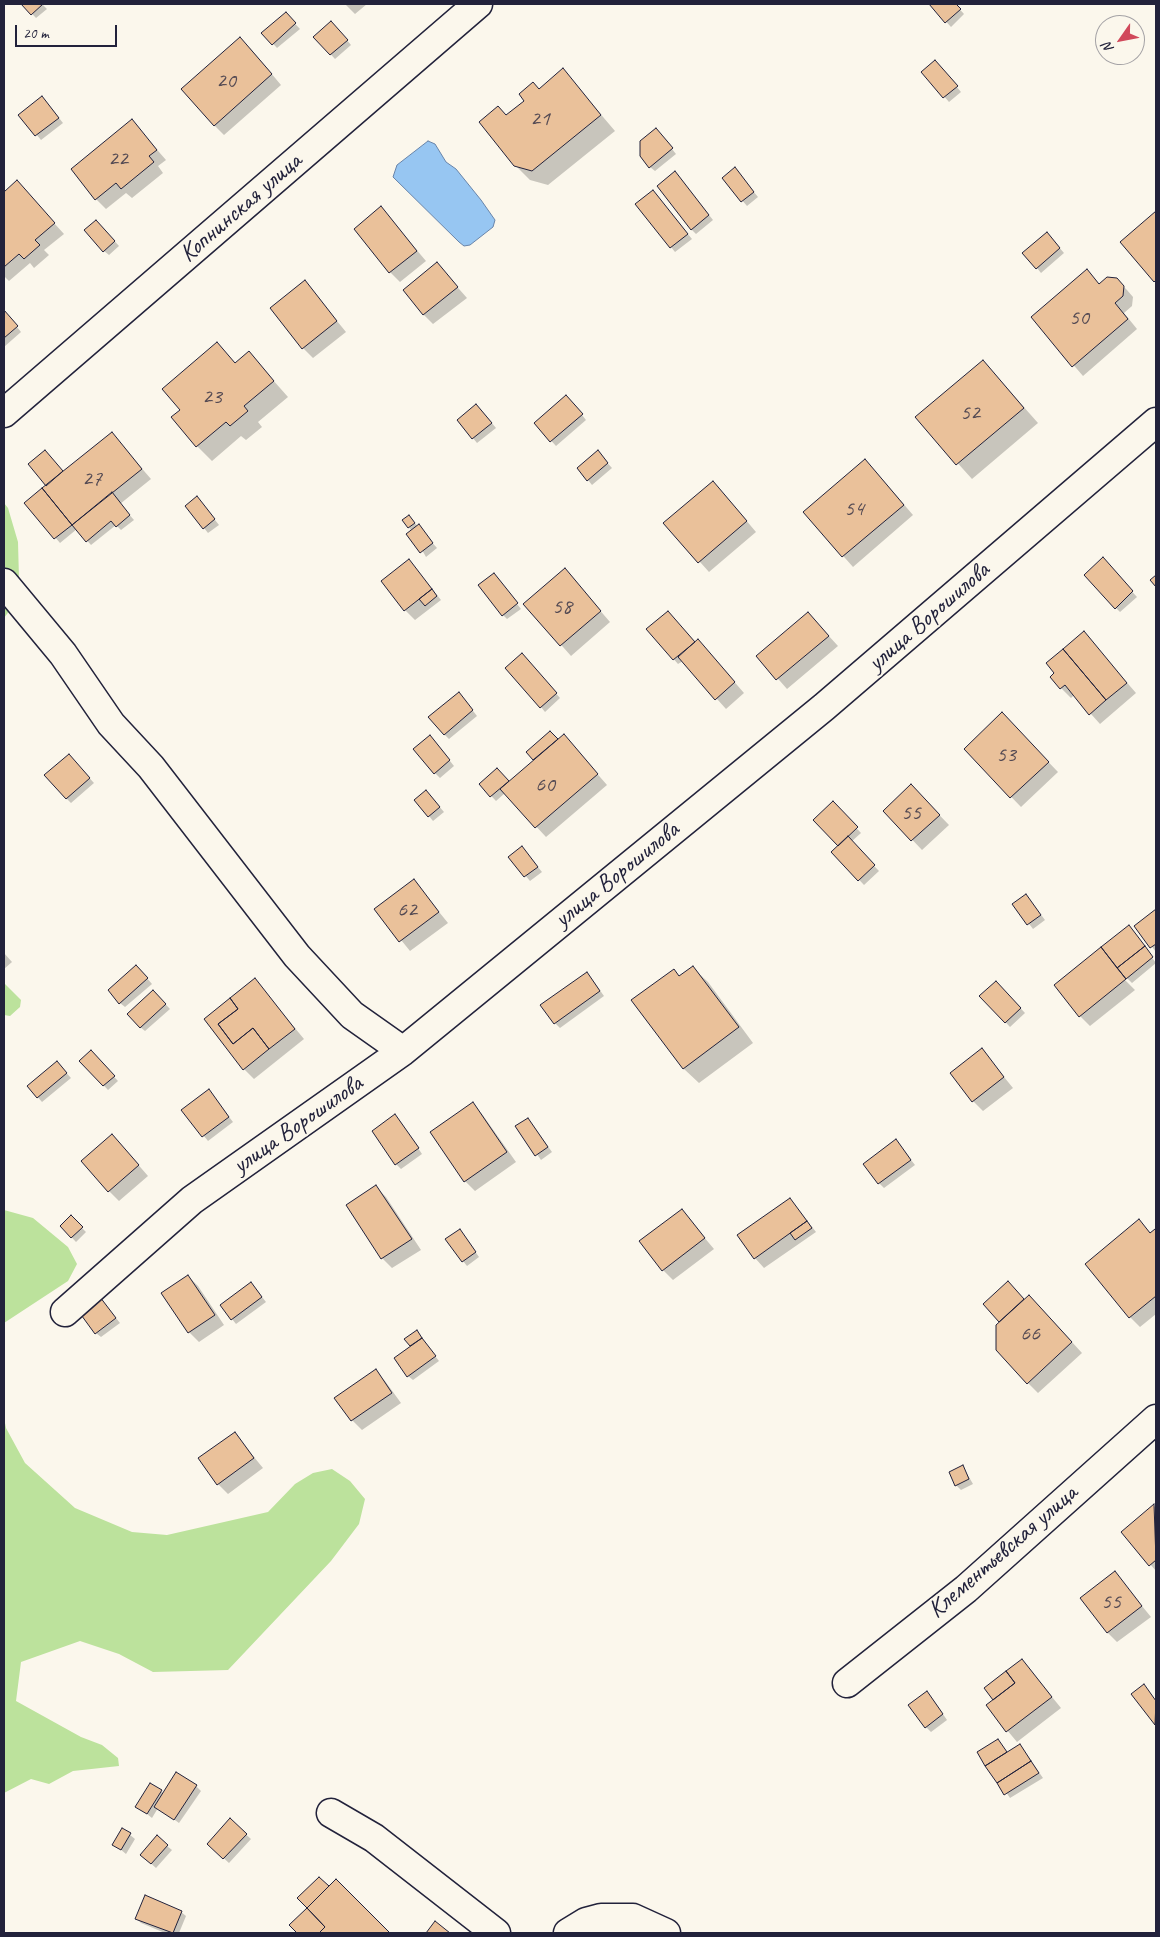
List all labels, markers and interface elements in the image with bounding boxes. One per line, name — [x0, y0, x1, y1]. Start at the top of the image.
scale bar — [18, 15, 120, 47]
north arrow — [1095, 15, 1145, 65]
text: 20 m — [23, 24, 49, 43]
text: N — [1098, 40, 1117, 56]
house number: 20 — [216, 68, 236, 94]
house number: 21 — [530, 106, 550, 132]
house number: 22 — [108, 146, 128, 172]
street label: Копнинская улица — [174, 147, 308, 269]
house number: 50 — [1069, 305, 1089, 331]
house number: 23 — [202, 384, 222, 410]
house number: 52 — [960, 400, 980, 426]
house number: 27 — [82, 466, 102, 492]
house number: 54 — [844, 496, 864, 522]
street label: улица Ворошилова — [862, 556, 996, 678]
house number: 58 — [552, 594, 572, 620]
house number: 53 — [996, 742, 1016, 768]
house number: 60 — [535, 772, 555, 798]
house number: 55 — [901, 800, 921, 826]
street label: улица Ворошилова — [549, 816, 685, 934]
house number: 62 — [397, 897, 417, 923]
street label: улица Ворошилова — [227, 1069, 369, 1181]
house number: 66 — [1020, 1321, 1040, 1347]
street label: Клементьевская улица — [922, 1479, 1084, 1625]
house number: 55 — [1101, 1589, 1121, 1615]

